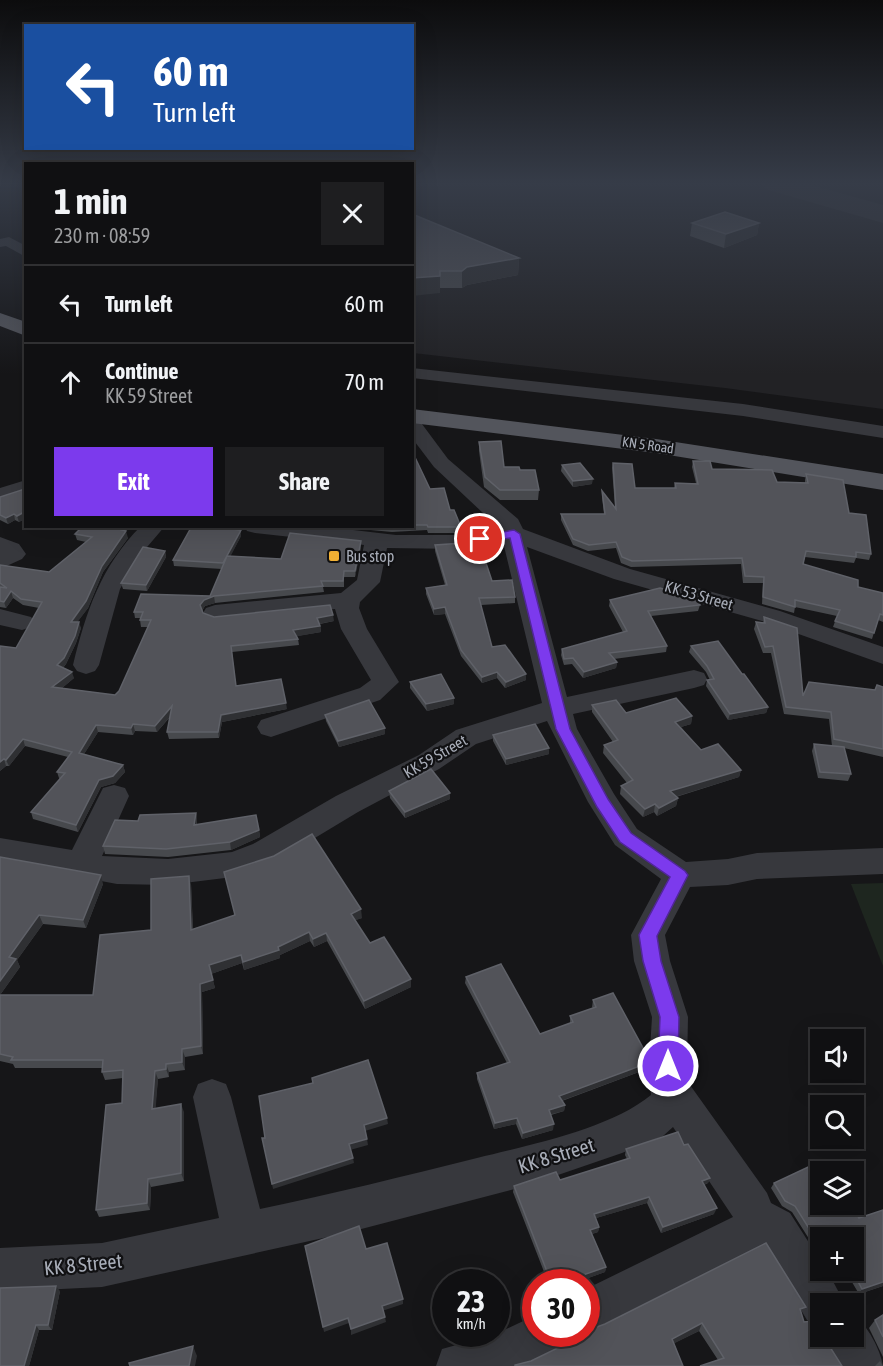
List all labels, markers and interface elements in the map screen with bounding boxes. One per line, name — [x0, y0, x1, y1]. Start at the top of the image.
text: 60 m — [153, 47, 228, 95]
icon: left — [54, 48, 132, 126]
text: Turn left — [153, 97, 236, 128]
text: 1 min — [54, 180, 128, 222]
button: close — [321, 182, 384, 245]
text: 230 m · 08:59 — [54, 224, 150, 247]
icon: left — [54, 288, 87, 321]
text: Turn left — [105, 291, 172, 317]
text: 60 m — [344, 291, 384, 317]
text: Continue — [105, 358, 179, 384]
icon: ahead — [54, 366, 87, 399]
text: 70 m — [344, 369, 384, 395]
text: KK 59 Street — [105, 384, 193, 407]
street label: KN 5 Road — [621, 433, 675, 457]
button: Exit — [54, 447, 213, 516]
button: Share — [225, 447, 384, 516]
pin — [454, 513, 505, 564]
icon: arrive — [463, 522, 496, 555]
place label: Bus stop — [346, 547, 394, 566]
marker: Bus stop — [327, 549, 341, 563]
street label: KK 53 Street — [663, 577, 736, 613]
street label: KK 59 Street — [400, 730, 470, 781]
map controls — [810, 1029, 864, 1347]
button: sound — [810, 1029, 864, 1083]
position arrow — [636, 1034, 700, 1098]
button: search — [810, 1095, 864, 1149]
street label: KK 8 Street — [515, 1132, 597, 1177]
button: layers — [810, 1161, 864, 1215]
button: + — [810, 1227, 864, 1281]
street label: KK 8 Street — [43, 1248, 123, 1280]
speed limit sign: 30 — [522, 1269, 600, 1347]
text: 23 — [457, 1284, 485, 1318]
button: − — [810, 1293, 864, 1347]
text: km/h — [456, 1315, 486, 1332]

